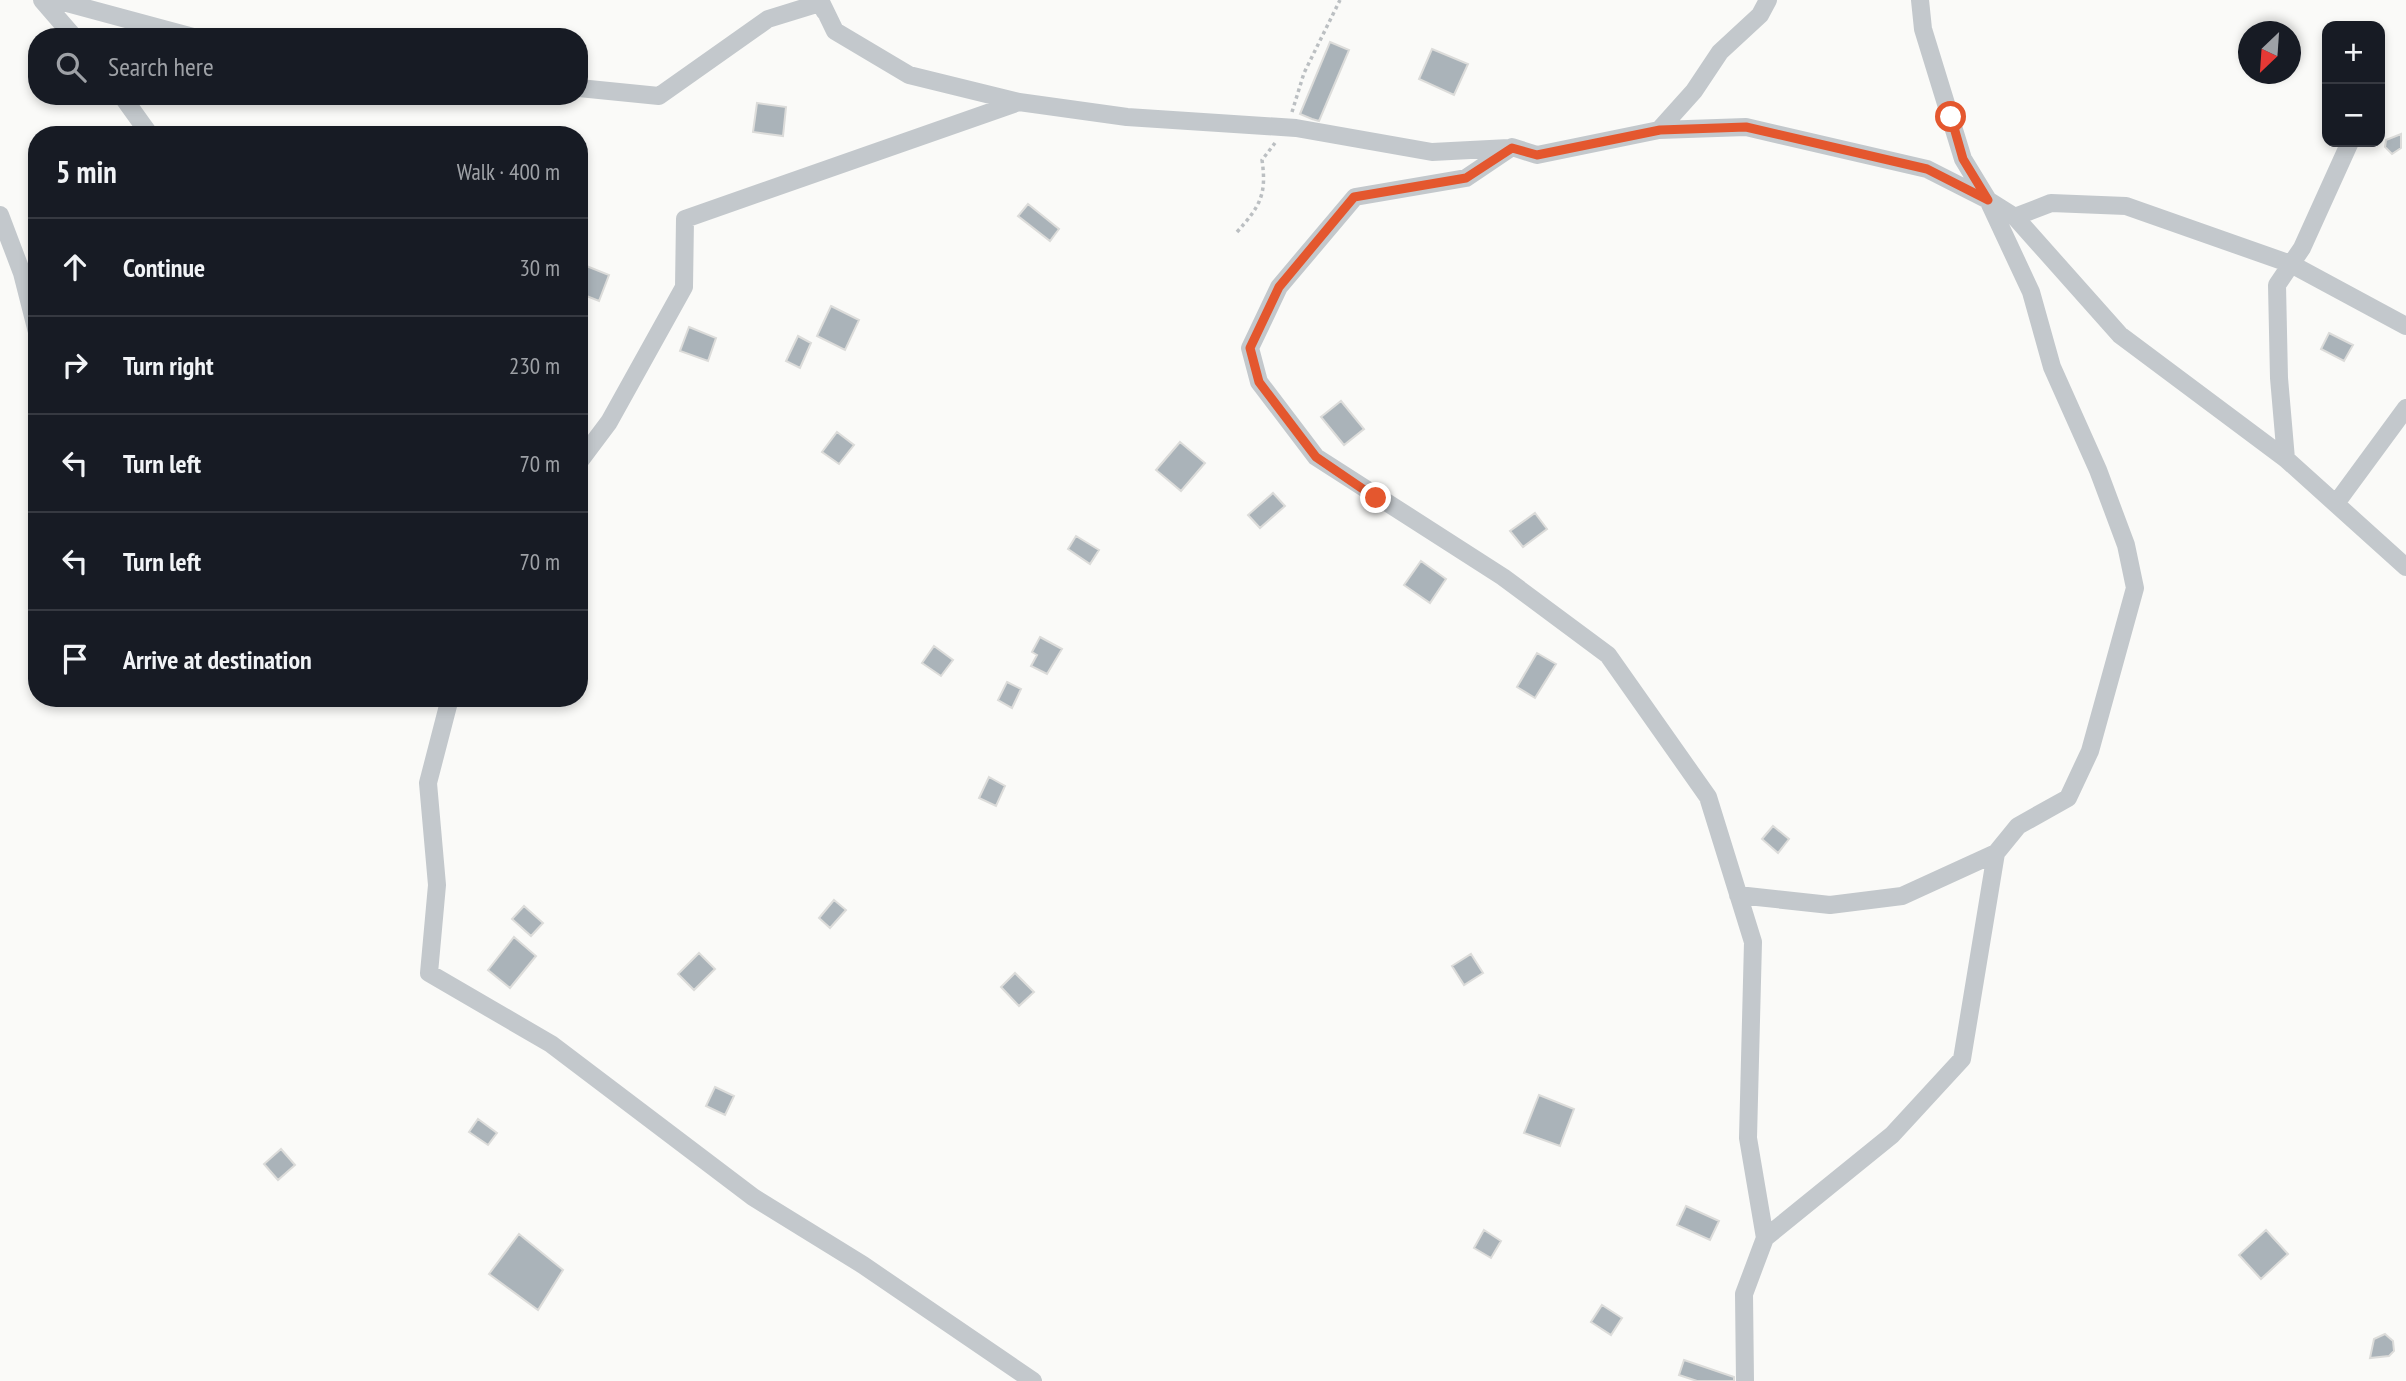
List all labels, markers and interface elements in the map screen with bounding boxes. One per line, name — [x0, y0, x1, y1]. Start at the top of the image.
north arrow — [2238, 21, 2301, 84]
map controls — [2322, 21, 2385, 147]
button: + — [2322, 21, 2385, 84]
search box — [28, 28, 588, 105]
icon: search — [52, 48, 90, 86]
text: Search here — [108, 50, 214, 83]
button: − — [2322, 84, 2385, 147]
route start — [1935, 101, 1966, 132]
text: 5 min — [56, 152, 117, 191]
text: Walk · 400 m — [457, 157, 560, 186]
icon: ahead — [56, 248, 94, 286]
text: Continue — [123, 251, 205, 284]
text: 30 m — [519, 253, 560, 282]
icon: right — [56, 346, 94, 384]
text: Turn right — [123, 349, 214, 382]
text: 230 m — [509, 351, 560, 380]
icon: left — [56, 444, 94, 482]
text: Turn left — [123, 447, 201, 480]
text: 70 m — [519, 449, 560, 478]
route end — [1360, 482, 1391, 513]
icon: left — [56, 542, 94, 580]
text: Turn left — [123, 545, 201, 578]
text: 70 m — [519, 547, 560, 576]
icon: arrive — [56, 640, 94, 678]
text: Arrive at destination — [123, 643, 312, 676]

